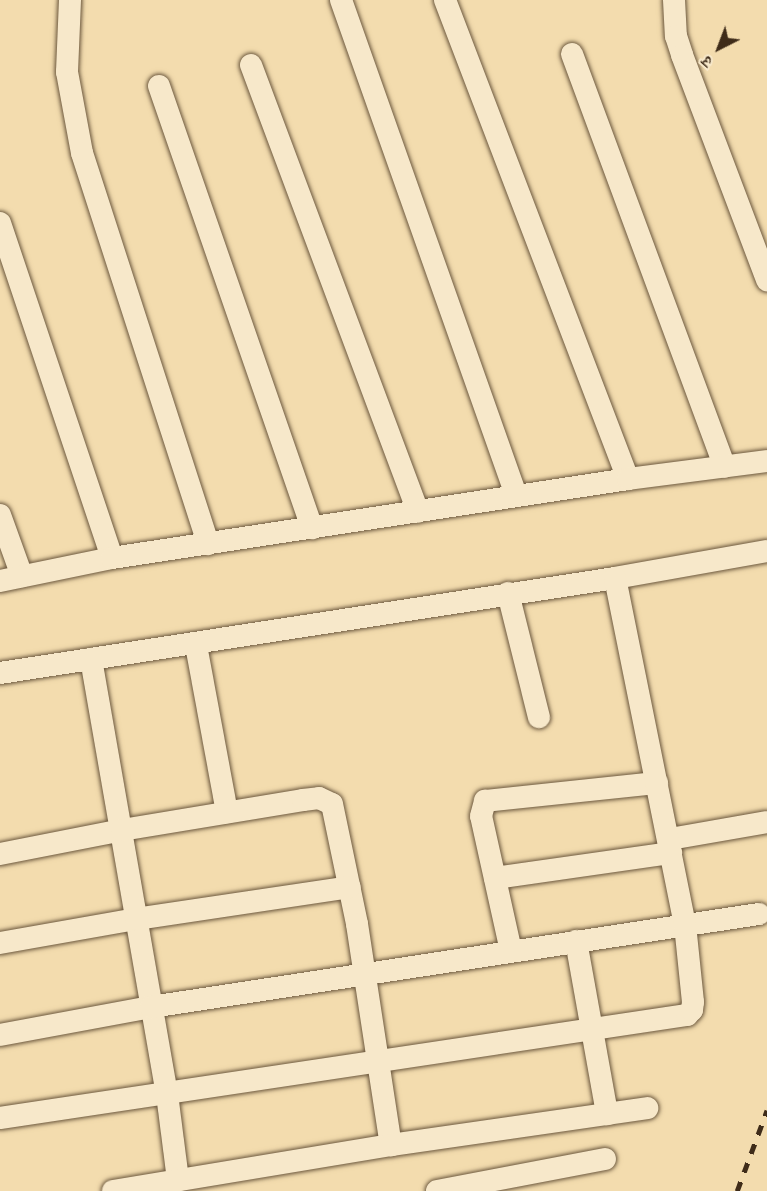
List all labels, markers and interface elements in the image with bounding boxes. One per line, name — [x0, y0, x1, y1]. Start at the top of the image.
north arrow — [689, 18, 749, 78]
text: उ — [697, 50, 717, 72]

